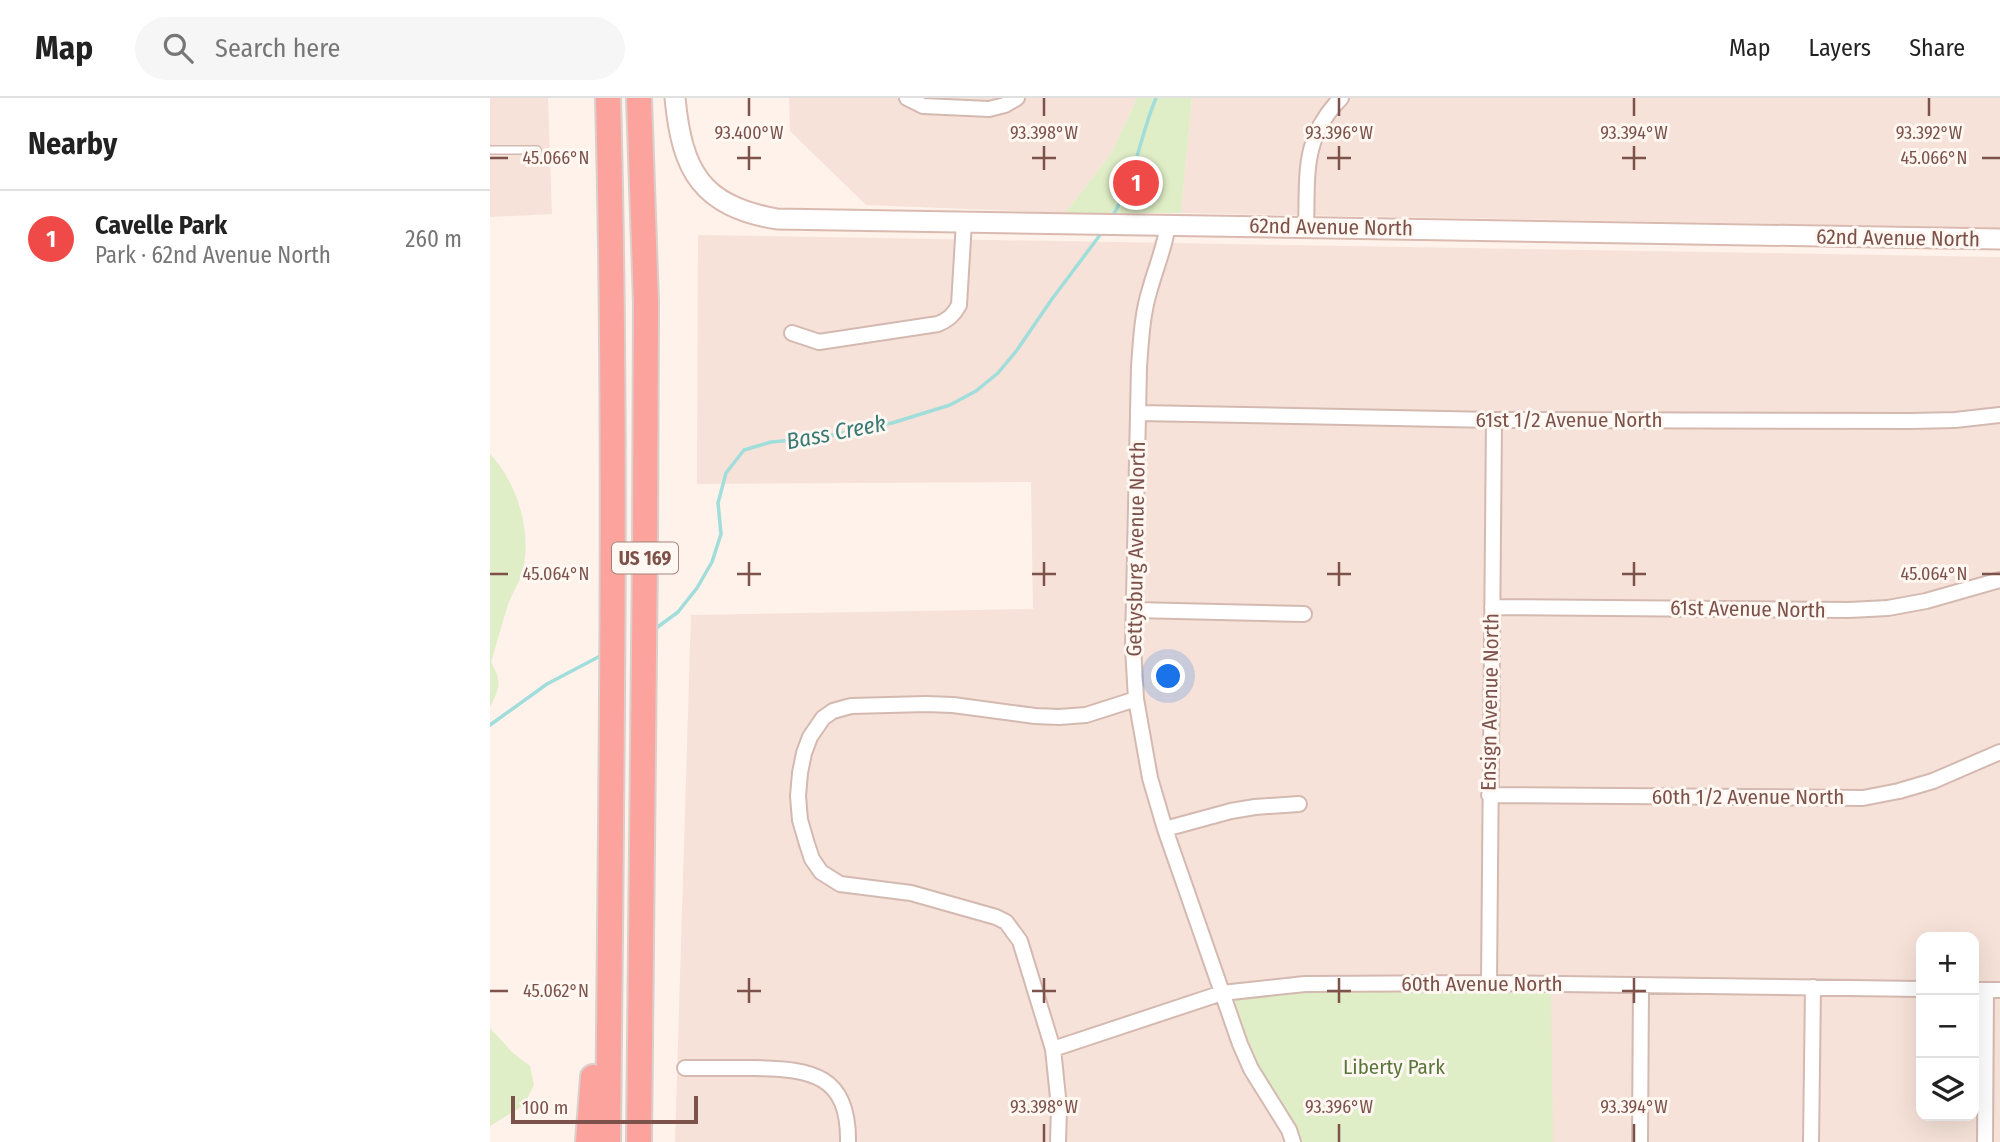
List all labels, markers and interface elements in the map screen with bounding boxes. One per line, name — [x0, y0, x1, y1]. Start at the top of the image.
search box — [135, 17, 625, 80]
text: Map — [35, 28, 93, 68]
icon: search — [159, 29, 197, 67]
text: Search here — [215, 33, 340, 64]
text: Map — [1729, 34, 1771, 62]
text: Layers — [1809, 34, 1871, 62]
text: Share — [1909, 34, 1965, 62]
text: 93.400°W — [714, 122, 784, 144]
text: 93.398°W — [1010, 122, 1079, 144]
text: 93.396°W — [1305, 122, 1373, 144]
text: 93.394°W — [1600, 122, 1668, 144]
text: 93.392°W — [1896, 122, 1963, 144]
text: Nearby — [28, 126, 117, 162]
text: 45.066°N — [523, 147, 589, 169]
text: 45.066°N — [1901, 147, 1967, 169]
pin: 1 — [1113, 157, 1159, 209]
text: Cavelle Park — [95, 210, 227, 241]
street label: 62nd Avenue North — [1249, 213, 1413, 241]
street label: 62nd Avenue North — [1816, 224, 1980, 252]
text: 1 — [46, 225, 56, 253]
text: 260 m — [405, 225, 462, 253]
text: Park · 62nd Avenue North — [95, 241, 331, 269]
street label: 61st 1/2 Avenue North — [1476, 407, 1662, 433]
water label: Bass Creek — [784, 409, 888, 455]
street label: Gettysburg Avenue North — [1121, 441, 1151, 657]
road number: US 169 — [612, 542, 678, 573]
text: 45.064°N — [523, 563, 589, 585]
text: 45.064°N — [1901, 563, 1967, 585]
street label: 61st Avenue North — [1670, 595, 1826, 623]
street label: Ensign Avenue North — [1475, 613, 1505, 791]
your location — [1151, 659, 1185, 693]
street label: 60th 1/2 Avenue North — [1652, 784, 1844, 810]
map controls — [1916, 932, 1979, 1121]
button: + — [1916, 932, 1979, 995]
street label: 60th Avenue North — [1401, 971, 1563, 997]
text: 45.062°N — [523, 980, 589, 1002]
button: − — [1916, 995, 1979, 1058]
park label: Liberty Park — [1343, 1054, 1445, 1080]
button: layers — [1916, 1058, 1979, 1121]
scale bar — [511, 1093, 698, 1125]
text: 100 m — [522, 1096, 568, 1119]
text: 93.398°W — [1010, 1096, 1079, 1118]
text: 93.396°W — [1305, 1096, 1373, 1118]
text: 93.394°W — [1600, 1096, 1668, 1118]

